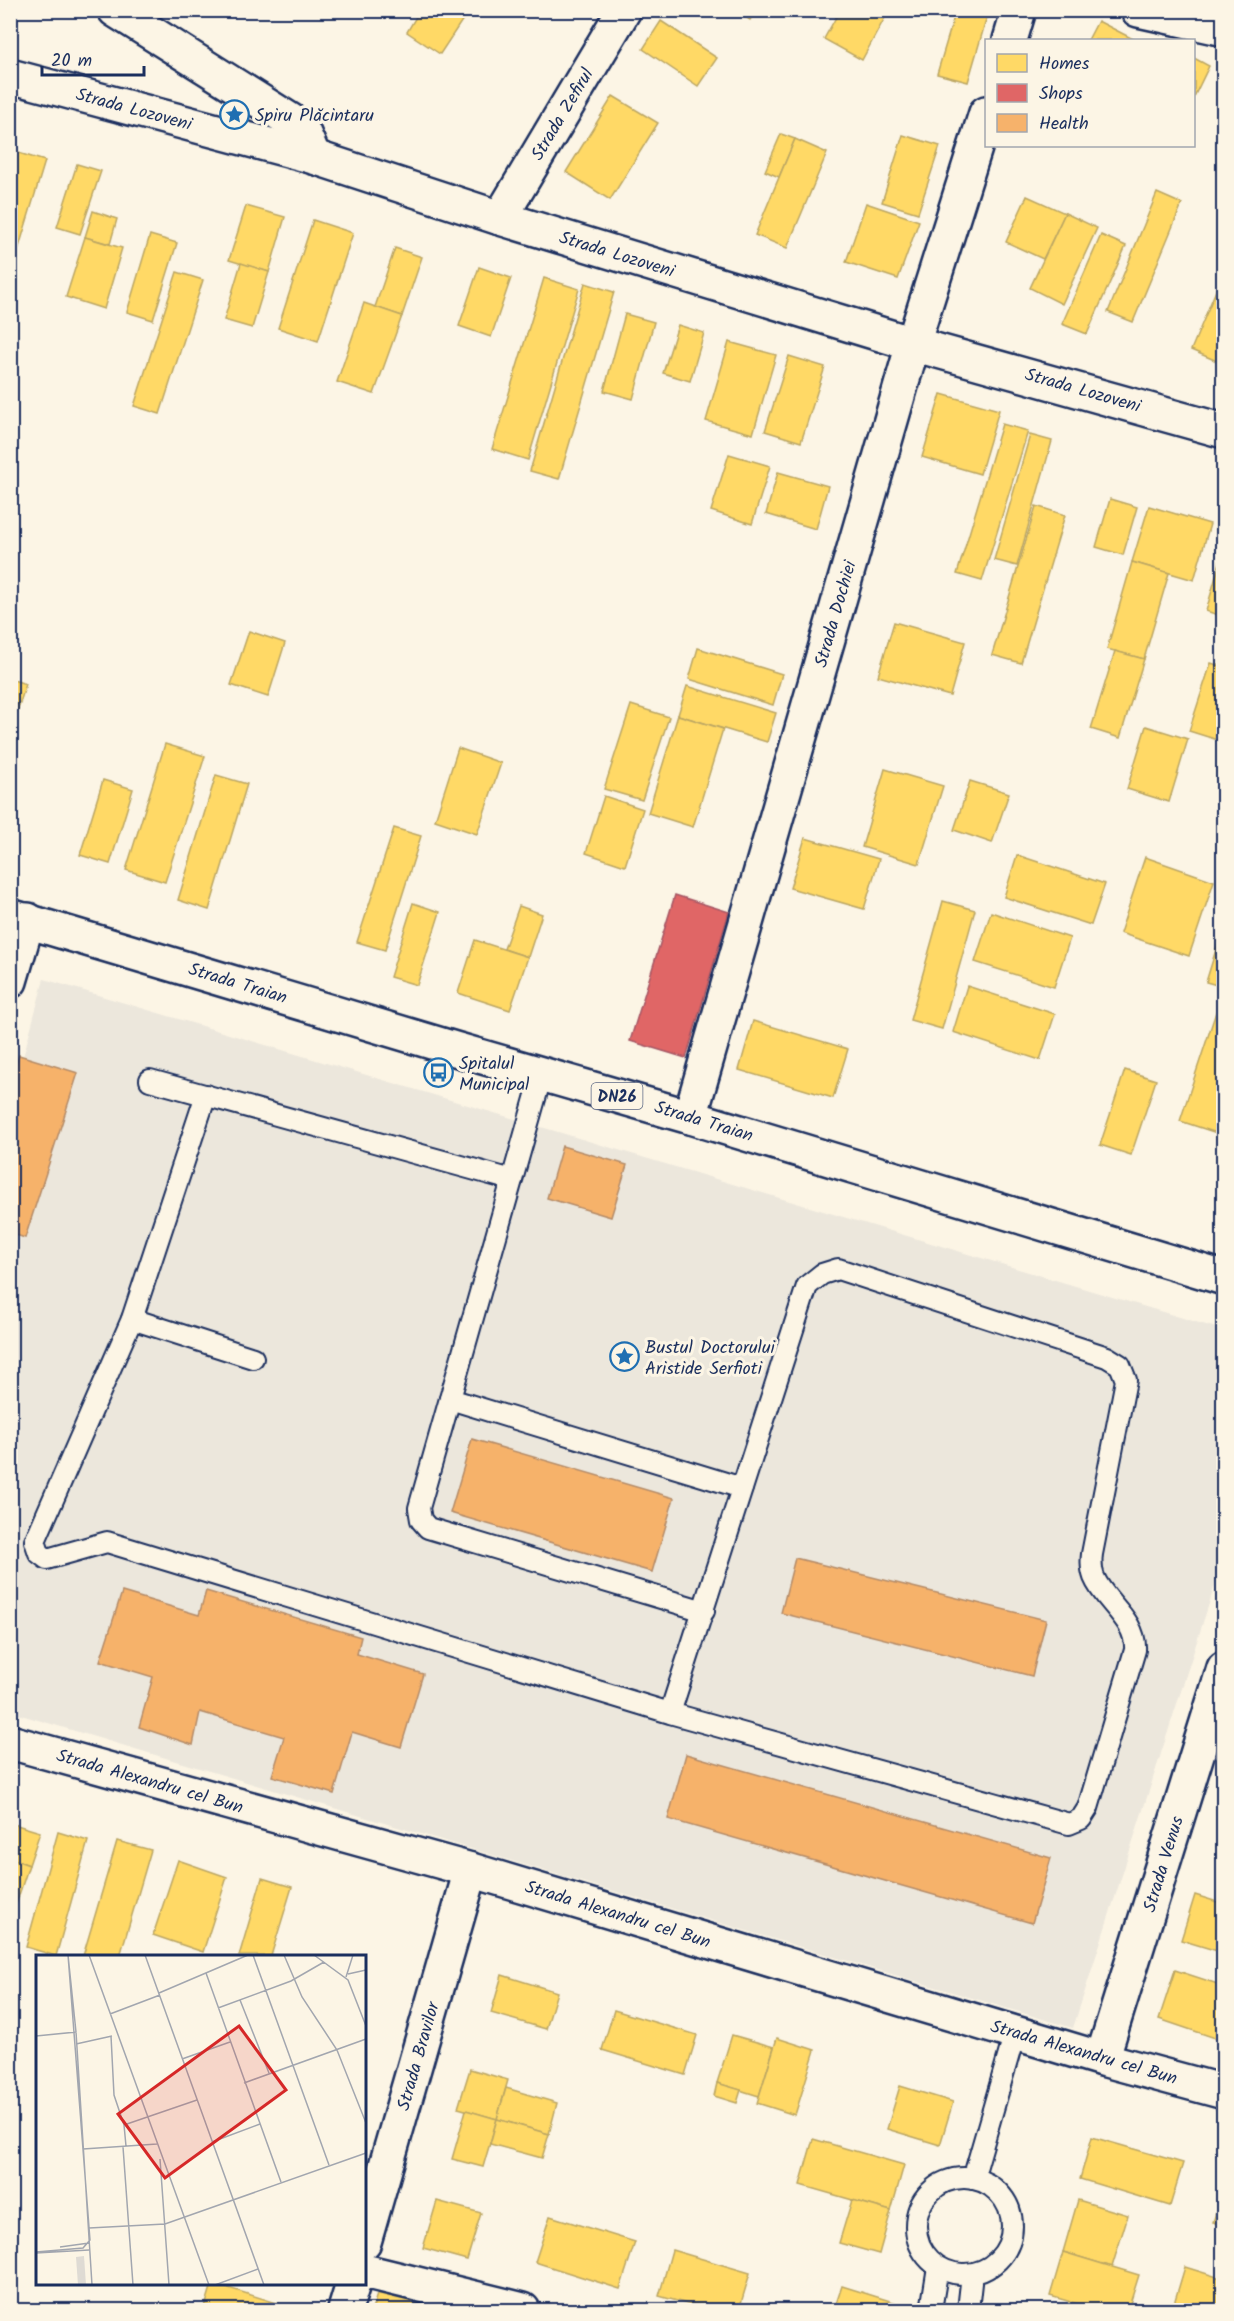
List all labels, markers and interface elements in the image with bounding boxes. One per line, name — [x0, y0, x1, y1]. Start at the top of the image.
scale bar — [42, 39, 144, 77]
legend — [985, 39, 1195, 147]
text: 20 m — [51, 47, 92, 76]
text: Homes — [1039, 50, 1090, 79]
street label: Strada Zefirul — [524, 63, 603, 167]
text: Shops — [1039, 80, 1083, 109]
street label: Strada Lozoveni — [72, 81, 196, 140]
place icon: Spiru Plăcintaru — [218, 99, 250, 131]
place label: Spiru Plăcintaru — [255, 102, 374, 131]
text: Health — [1039, 110, 1089, 139]
street label: Strada Lozoveni — [555, 224, 678, 287]
street label: Strada Lozoveni — [1021, 361, 1145, 422]
street label: Strada Dochiei — [807, 557, 866, 671]
street label: Strada Traian — [185, 956, 291, 1013]
place label: Spitalul Municipal — [459, 1050, 530, 1100]
bus stop icon: Spitalul Municipal — [422, 1057, 454, 1089]
road number: DN26 — [592, 1083, 642, 1109]
street label: Strada Traian — [651, 1094, 757, 1151]
place label: Bustul Doctorului Aristide Serfioti — [645, 1334, 776, 1384]
place icon: Bustul Doctorului Aristide Serfioti — [608, 1341, 640, 1373]
street label: Strada Alexandru cel Bun — [53, 1742, 246, 1823]
street label: Strada Venus — [1136, 1812, 1193, 1916]
street label: Strada Alexandru cel Bun — [521, 1873, 714, 1958]
inset map — [36, 1955, 366, 2285]
street label: Strada Bravilor — [390, 1998, 449, 2114]
street label: Strada Alexandru cel Bun — [987, 2013, 1180, 2094]

